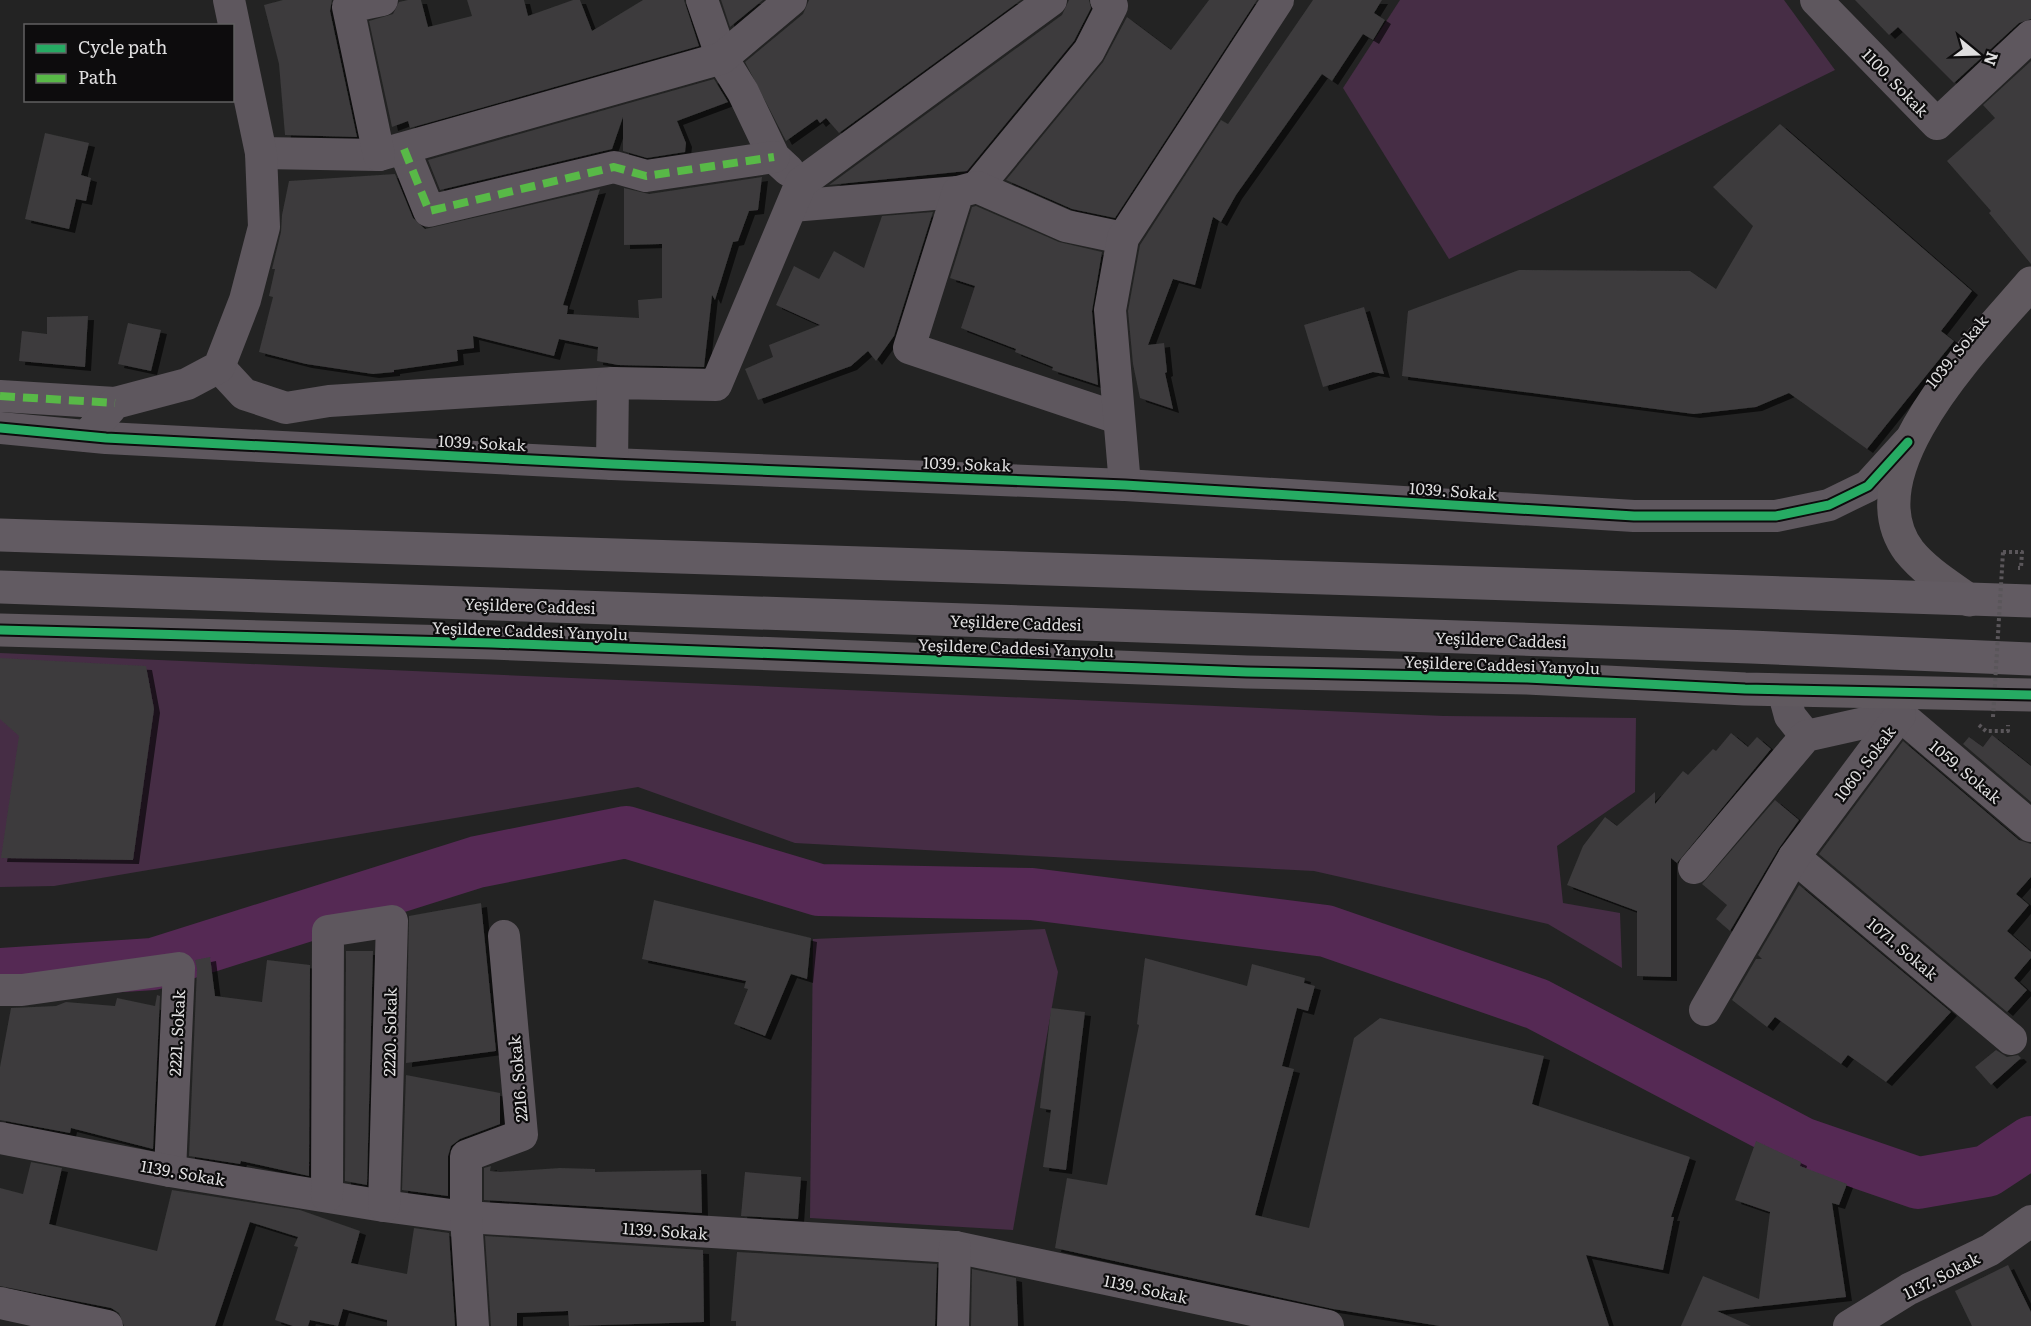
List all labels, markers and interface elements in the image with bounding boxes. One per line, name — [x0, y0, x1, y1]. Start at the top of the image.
legend — [24, 24, 234, 102]
north arrow — [1947, 24, 2007, 84]
text: Cycle path — [78, 33, 167, 60]
street label: 1100. Sokak — [1857, 42, 1935, 122]
text: N — [1979, 49, 2006, 69]
text: Path — [78, 63, 117, 90]
street label: 1039. Sokak — [1919, 309, 1993, 393]
street label: 1039. Sokak — [437, 428, 527, 456]
street label: 1039. Sokak — [923, 449, 1012, 477]
street label: 1039. Sokak — [1408, 475, 1498, 505]
street label: Yeşildere Caddesi — [464, 591, 596, 619]
street label: Yeşildere Caddesi — [950, 608, 1082, 636]
street label: Yeşildere Caddesi Yanyolu — [431, 615, 629, 645]
street label: Yeşildere Caddesi — [1435, 625, 1567, 653]
street label: Yeşildere Caddesi Yanyolu — [917, 632, 1115, 662]
street label: Yeşildere Caddesi Yanyolu — [1403, 649, 1601, 679]
street label: 1060. Sokak — [1828, 720, 1900, 806]
street label: 1059. Sokak — [1925, 734, 2007, 809]
street label: 1071. Sokak — [1862, 911, 1944, 985]
street label: 2220. Sokak — [376, 987, 402, 1077]
street label: 2221. Sokak — [162, 989, 190, 1077]
street label: 2216. Sokak — [501, 1035, 533, 1123]
street label: 1139. Sokak — [139, 1153, 227, 1191]
street label: 1139. Sokak — [622, 1215, 709, 1245]
street label: 1137. Sokak — [1899, 1245, 1984, 1305]
street label: 1139. Sokak — [1102, 1267, 1191, 1309]

